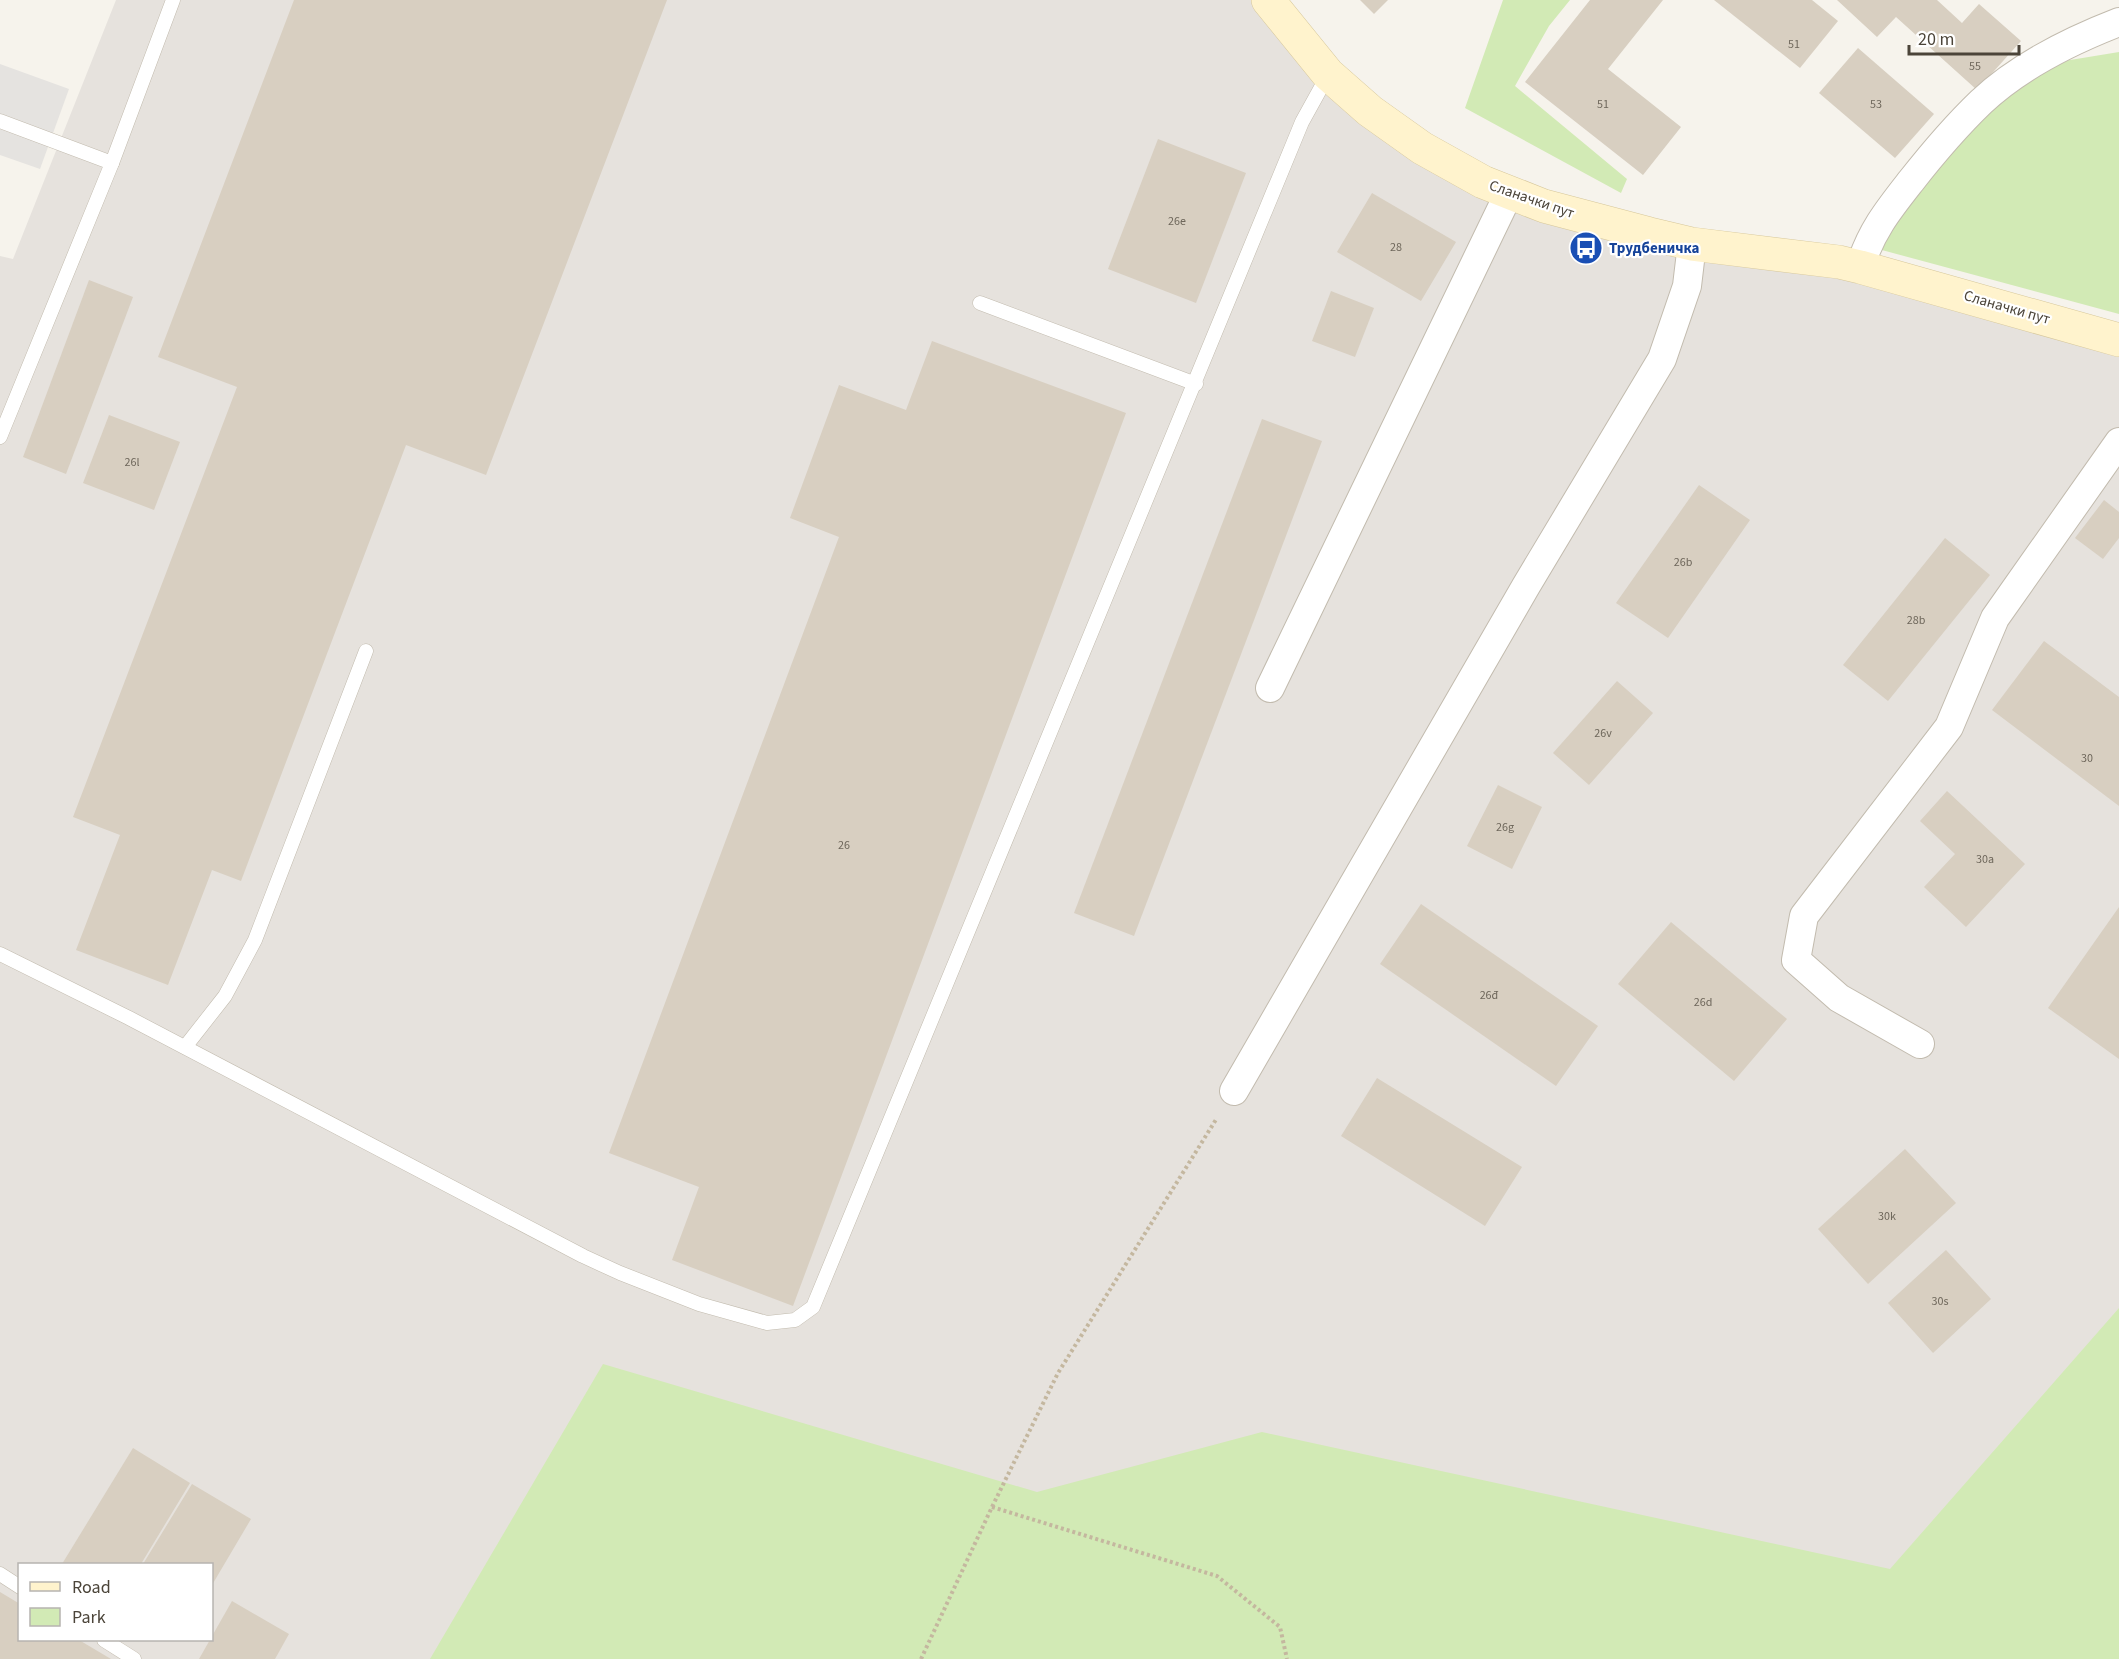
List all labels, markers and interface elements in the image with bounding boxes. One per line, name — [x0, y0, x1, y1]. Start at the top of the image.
scale bar — [1909, 18, 2018, 56]
text: 20 m — [1918, 27, 1954, 52]
house number: 51 — [1788, 36, 1800, 53]
house number: 55 — [1969, 58, 1981, 75]
house number: 51 — [1597, 96, 1609, 113]
house number: 53 — [1870, 96, 1882, 113]
street label: Сланачки пут — [1486, 175, 1577, 224]
house number: 26e — [1168, 213, 1186, 230]
bus stop icon: Трудбеничка — [1568, 230, 1604, 266]
place label: Трудбеничка — [1609, 238, 1699, 259]
house number: 28 — [1390, 239, 1402, 256]
street label: Сланачки пут — [1961, 285, 2053, 330]
house number: 26l — [125, 454, 140, 471]
house number: 26b — [1674, 554, 1693, 571]
house number: 28b — [1907, 612, 1926, 629]
house number: 26v — [1594, 725, 1612, 742]
house number: 30 — [2081, 750, 2093, 767]
house number: 26g — [1496, 819, 1514, 836]
house number: 26 — [838, 837, 850, 854]
house number: 30a — [1976, 851, 1994, 868]
house number: 26đ — [1480, 987, 1499, 1004]
house number: 26d — [1694, 994, 1712, 1011]
house number: 30k — [1878, 1208, 1896, 1225]
house number: 30s — [1932, 1293, 1948, 1310]
legend — [18, 1563, 213, 1641]
text: Road — [72, 1575, 111, 1600]
text: Park — [72, 1605, 106, 1630]

